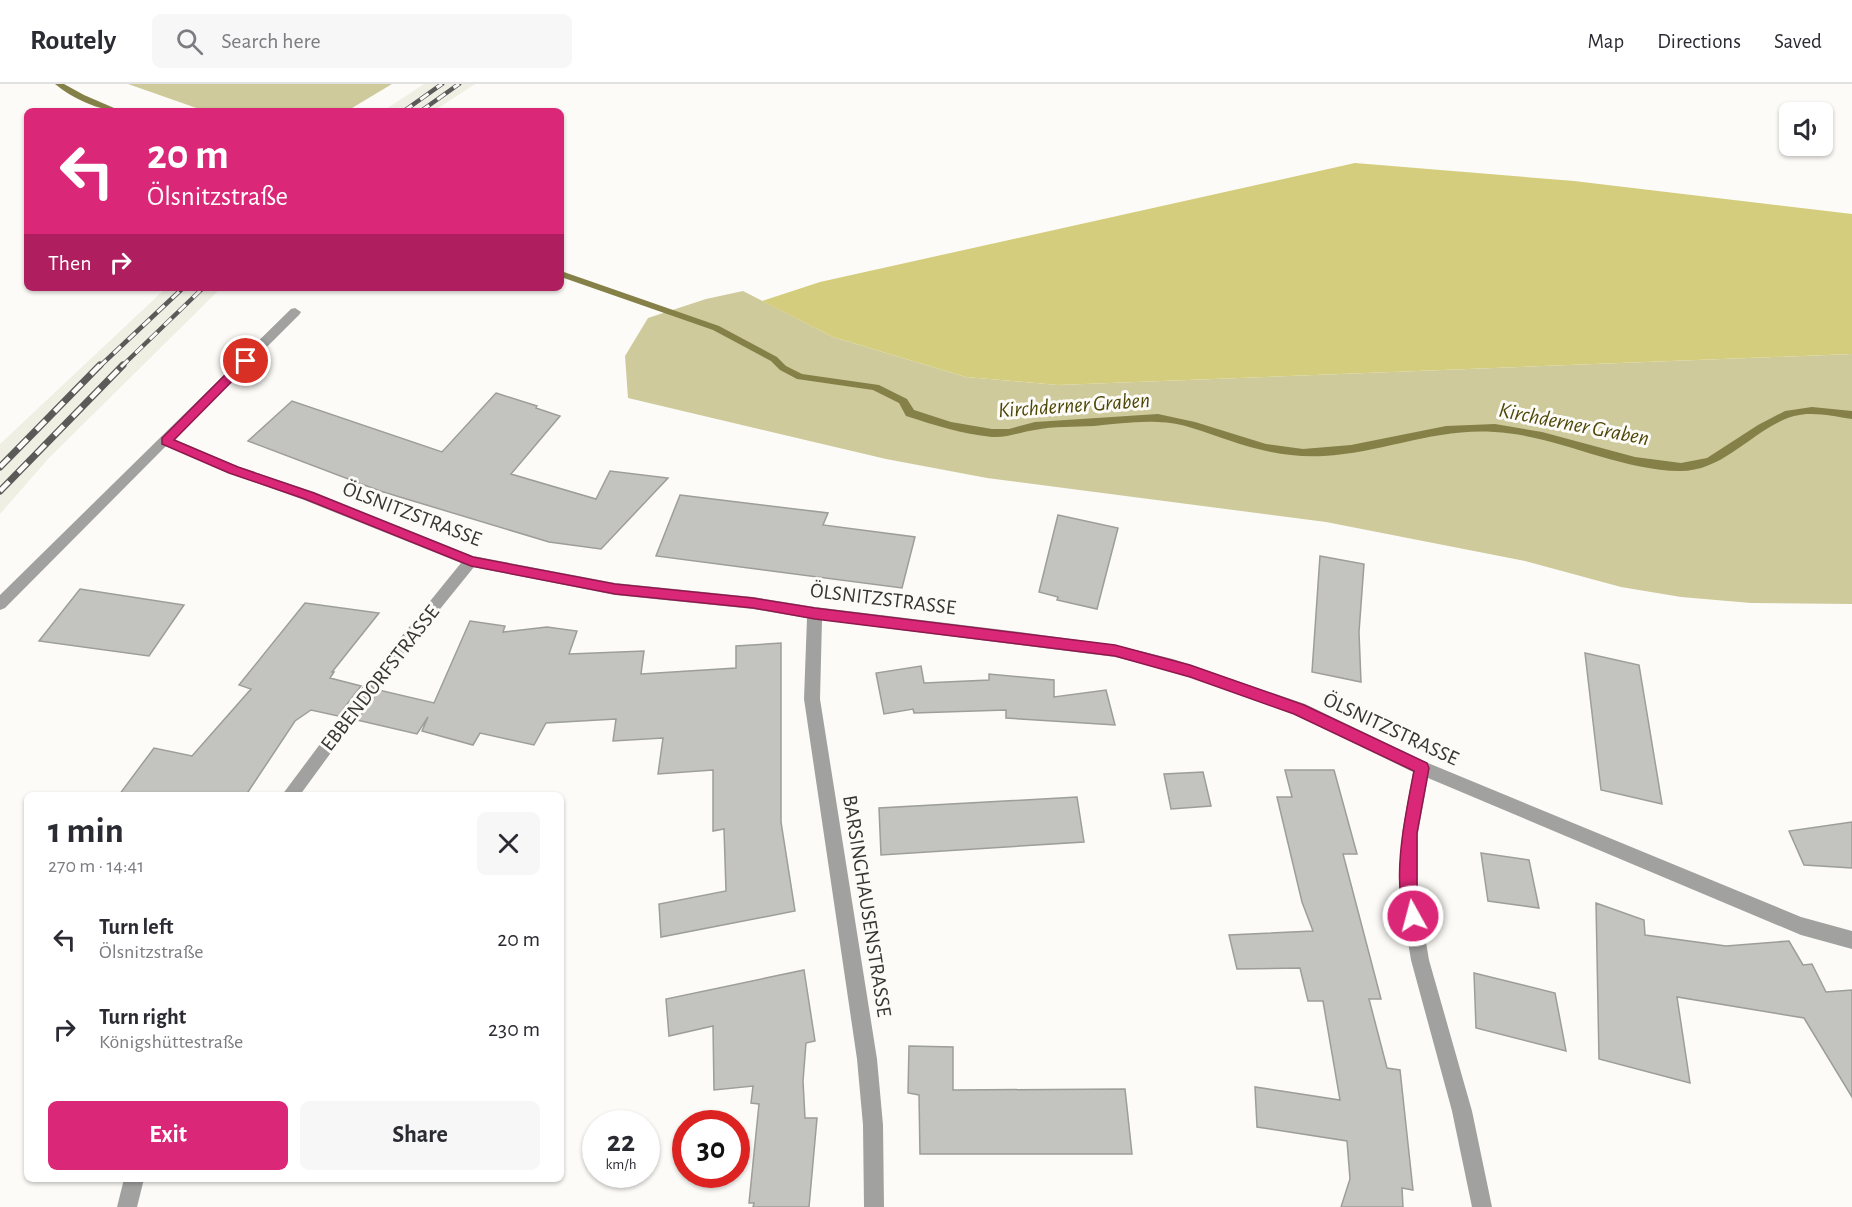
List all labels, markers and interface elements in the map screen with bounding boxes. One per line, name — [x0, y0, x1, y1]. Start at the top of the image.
search box — [152, 14, 572, 68]
icon: search — [173, 25, 206, 58]
text: Routely — [30, 27, 116, 55]
text: Search here — [221, 30, 321, 52]
text: Map — [1588, 31, 1624, 52]
text: Directions — [1657, 31, 1741, 52]
text: Saved — [1774, 31, 1822, 52]
map controls — [1779, 102, 1833, 156]
button: sound — [1779, 102, 1833, 156]
icon: left — [48, 132, 126, 210]
text: 20 m — [147, 134, 229, 176]
text: Ölsnitzstraße — [147, 183, 288, 210]
icon: right — [104, 246, 137, 279]
text: Then — [48, 252, 92, 274]
pin — [220, 335, 271, 386]
icon: arrive — [229, 344, 262, 377]
water label: Kirchderner Graben — [997, 389, 1151, 421]
water label: Kirchderner Graben — [1497, 399, 1651, 449]
street label: ÖLSNITZSTRASSE — [340, 477, 485, 550]
street label: ÖLSNITZSTRASSE — [809, 579, 957, 618]
street label: EBBENDORFSTRASSE — [317, 601, 443, 755]
street label: ÖLSNITZSTRASSE — [1320, 688, 1462, 770]
street label: BARSINGHAUSENSTRASSE — [839, 794, 895, 1018]
button: close — [477, 812, 540, 875]
text: 1 min — [48, 813, 124, 849]
text: 270 m · 14:41 — [48, 856, 144, 876]
position arrow — [1381, 884, 1445, 948]
text: Turn left — [99, 916, 173, 938]
icon: left — [48, 923, 81, 956]
text: 20 m — [497, 928, 540, 950]
text: Ölsnitzstraße — [99, 942, 203, 962]
text: Turn right — [99, 1006, 186, 1028]
icon: right — [48, 1013, 81, 1046]
text: 230 m — [488, 1018, 540, 1040]
text: Königshüttestraße — [99, 1032, 243, 1052]
button: Exit — [48, 1101, 288, 1170]
button: Share — [300, 1101, 540, 1170]
speed limit sign: 30 — [672, 1110, 750, 1188]
text: 22 — [607, 1127, 635, 1157]
text: km/h — [606, 1157, 636, 1172]

